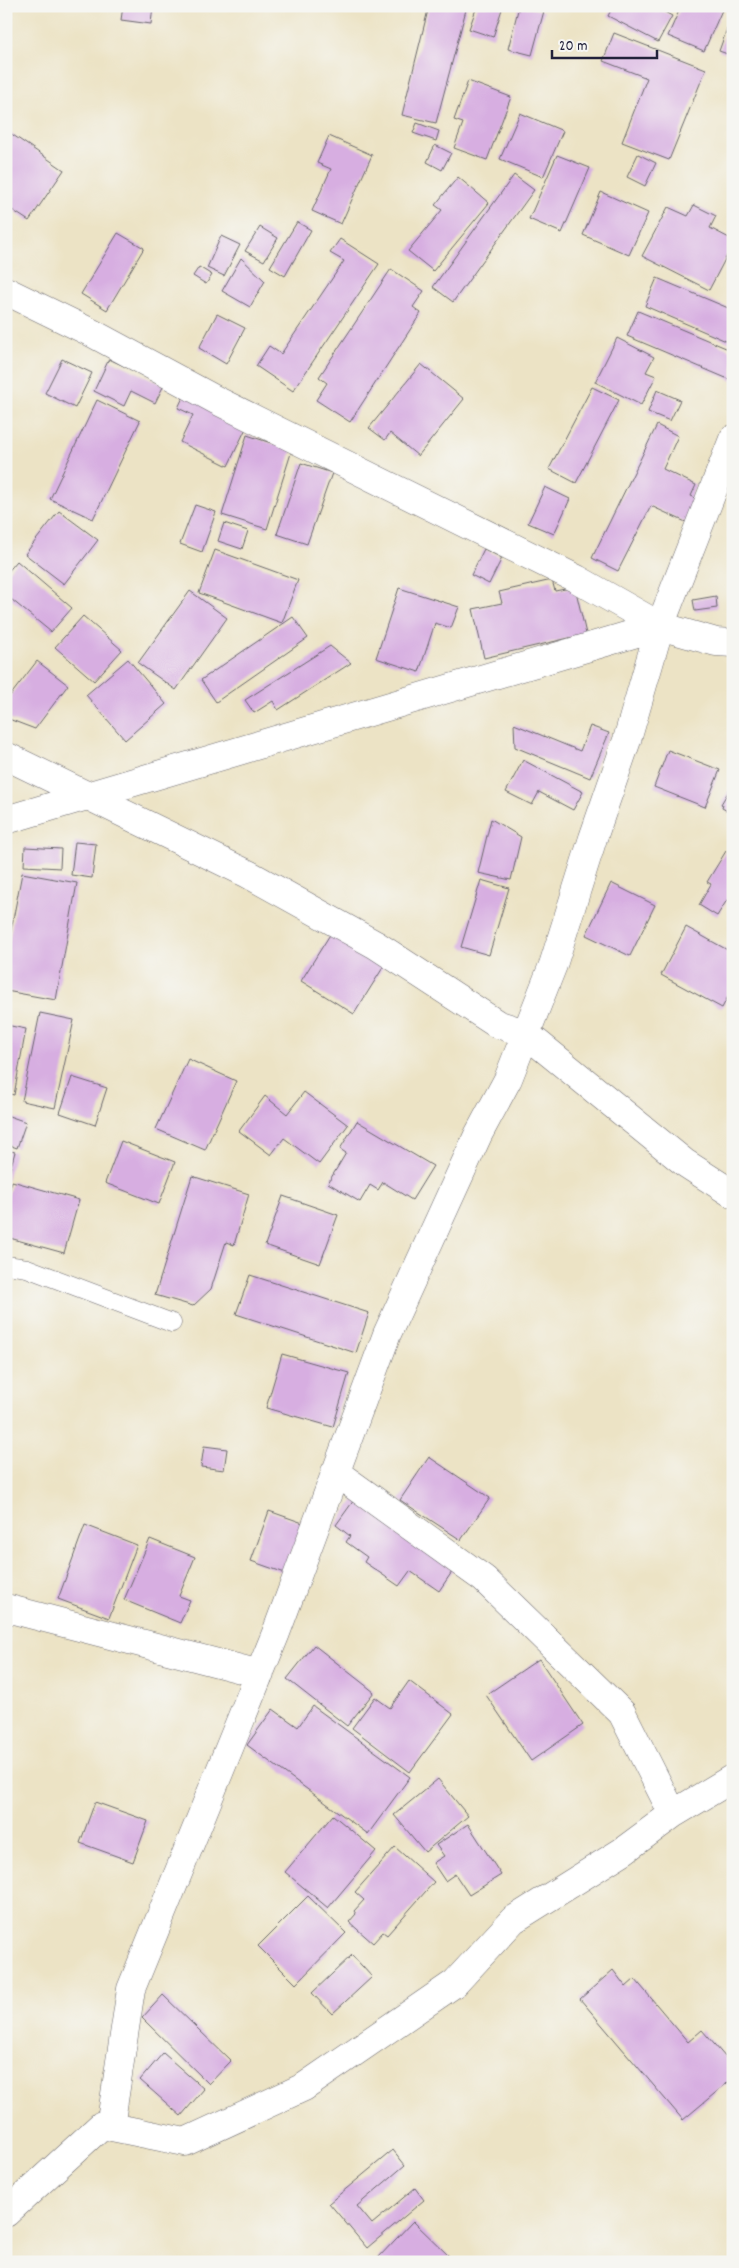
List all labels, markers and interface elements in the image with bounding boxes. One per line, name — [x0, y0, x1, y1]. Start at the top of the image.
scale bar — [552, 28, 656, 60]
text: 20 m — [559, 36, 587, 58]

